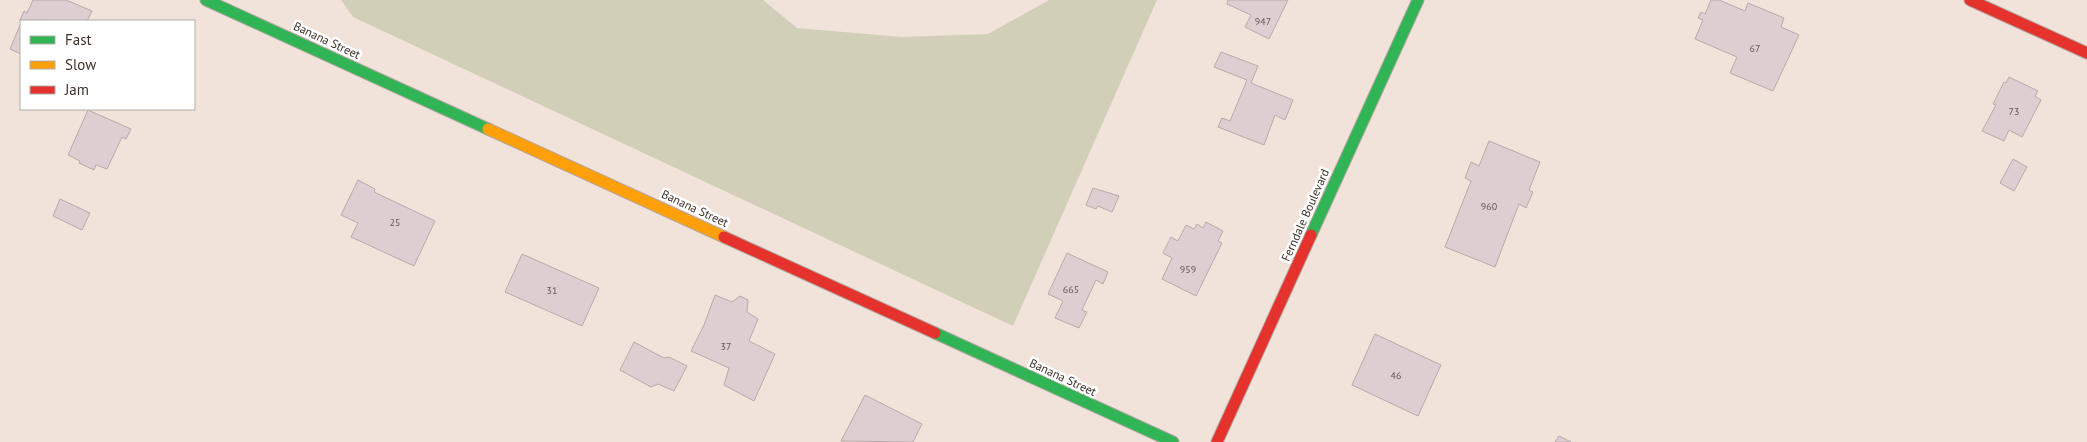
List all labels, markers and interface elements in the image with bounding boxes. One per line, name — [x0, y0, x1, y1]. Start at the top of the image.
house number: 947 — [1255, 15, 1271, 28]
street label: Banana Street — [291, 18, 363, 62]
legend — [20, 20, 195, 110]
text: Fast — [65, 30, 92, 49]
house number: 67 — [1750, 42, 1760, 55]
text: Slow — [65, 55, 96, 74]
text: Jam — [64, 80, 89, 99]
house number: 73 — [2009, 105, 2019, 118]
street label: Ferndale Boulevard — [1278, 166, 1332, 264]
street label: Banana Street — [659, 186, 731, 230]
house number: 960 — [1481, 200, 1498, 213]
house number: 25 — [390, 216, 400, 229]
house number: 959 — [1180, 263, 1196, 276]
house number: 665 — [1063, 283, 1079, 296]
house number: 31 — [547, 284, 557, 297]
house number: 37 — [721, 340, 731, 353]
street label: Banana Street — [1027, 355, 1099, 399]
house number: 46 — [1391, 369, 1401, 382]

